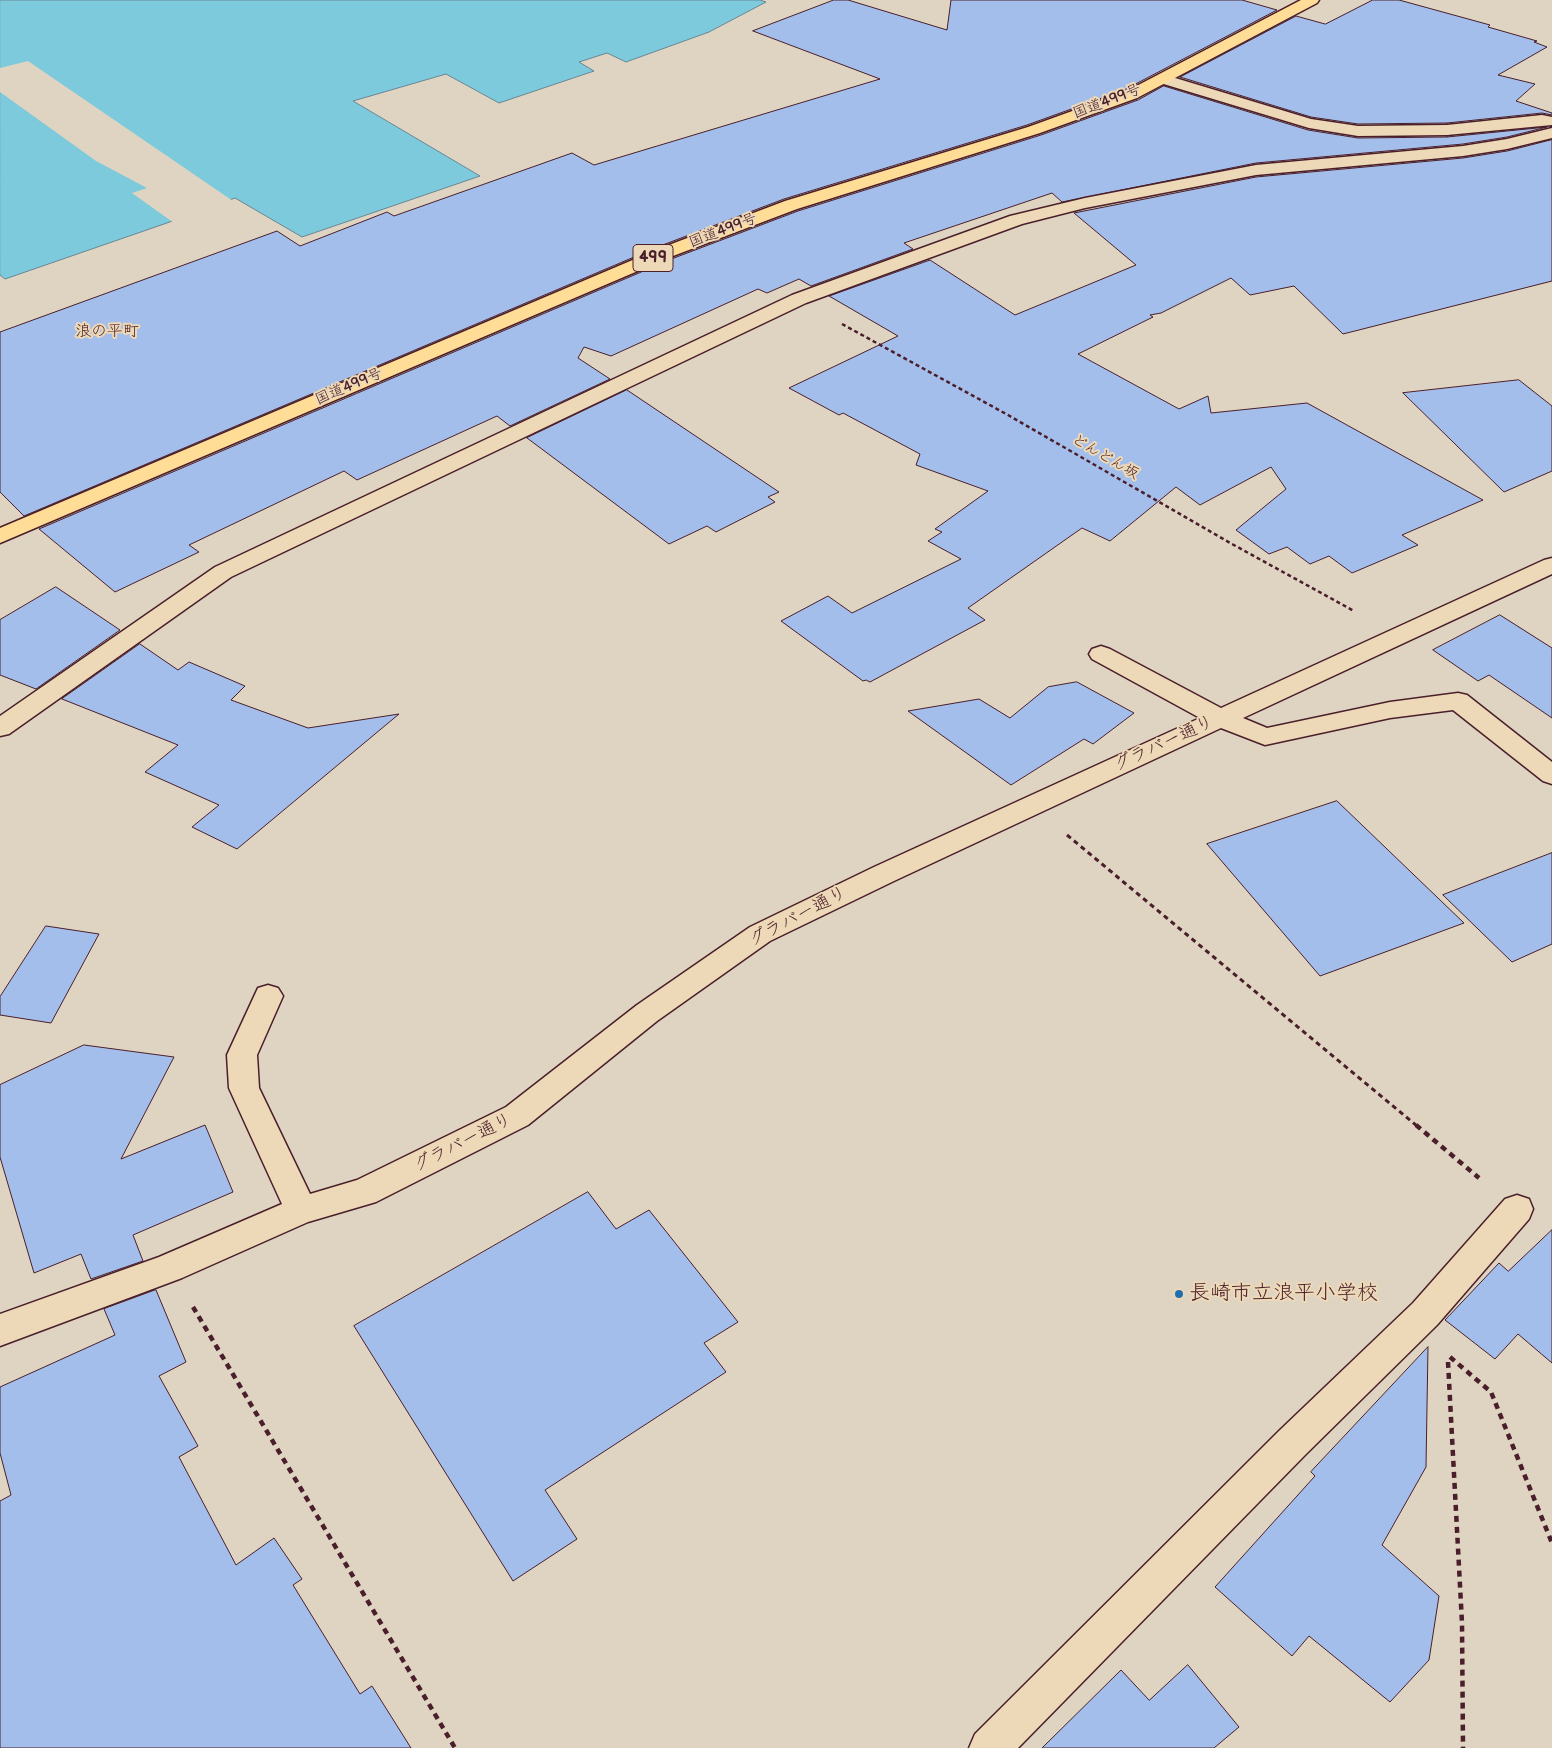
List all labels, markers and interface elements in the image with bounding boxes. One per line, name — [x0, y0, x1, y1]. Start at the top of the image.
street label: 国道499号 — [1070, 81, 1144, 123]
street label: 国道499号 — [686, 210, 760, 252]
road number: 499 — [633, 244, 673, 272]
district label: 浪の平町 — [75, 322, 139, 342]
street label: 国道499号 — [313, 365, 385, 409]
street label: どんどん坂 — [1068, 430, 1142, 484]
street label: グラバー通り — [1110, 711, 1218, 777]
street label: グラバー通り — [745, 882, 851, 952]
street label: グラバー通り — [410, 1109, 516, 1177]
place label: 長崎市立浪平小学校 — [1189, 1281, 1378, 1307]
marker: 長崎市立浪平小学校 — [1173, 1288, 1185, 1300]

